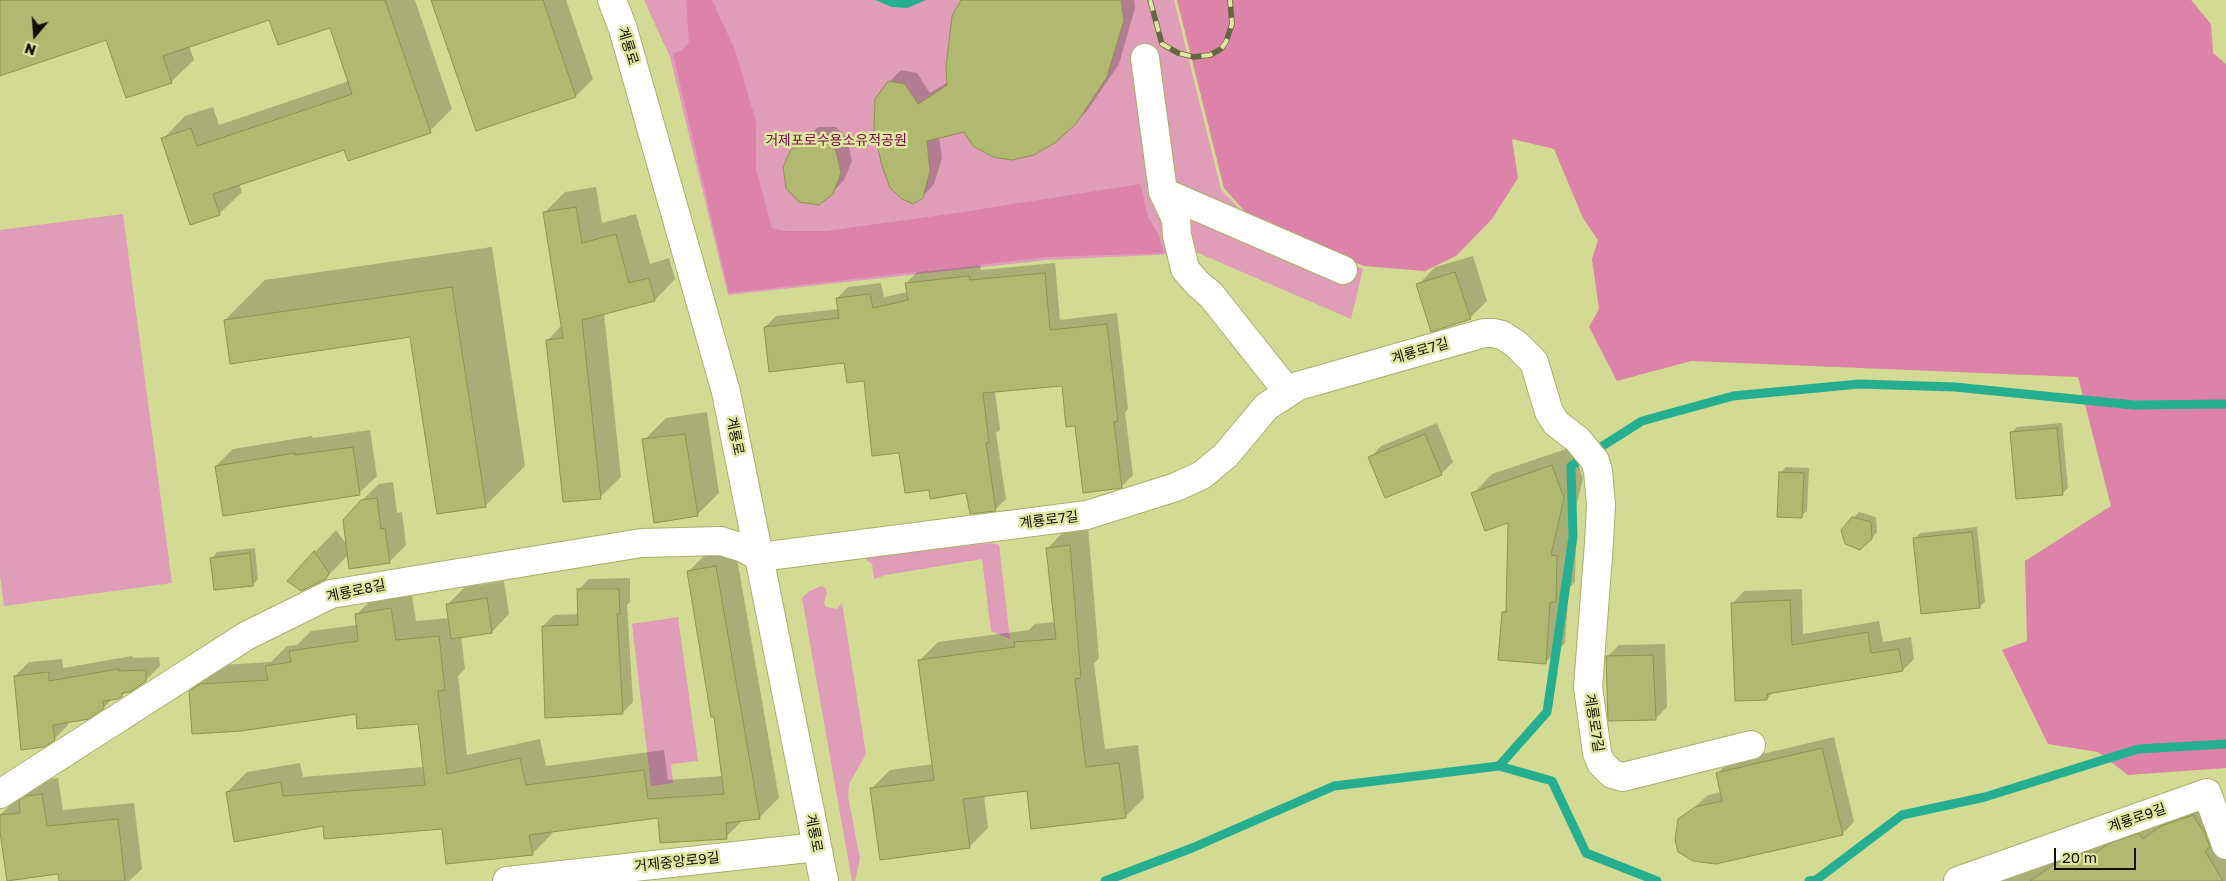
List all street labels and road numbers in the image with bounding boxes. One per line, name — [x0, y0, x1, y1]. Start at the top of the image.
street label: 계룡로 — [614, 25, 642, 67]
street label: 계룡로7길 — [1389, 335, 1451, 367]
street label: 계룡로 — [723, 415, 747, 457]
street label: 계룡로7길 — [1019, 508, 1079, 532]
street label: 계룡로8길 — [325, 577, 387, 605]
street label: 계룡로7길 — [1581, 693, 1607, 753]
street label: 계룡로9길 — [2106, 800, 2168, 836]
street label: 계룡로 — [802, 812, 826, 854]
street label: 거제중앙로9길 — [633, 849, 721, 875]

